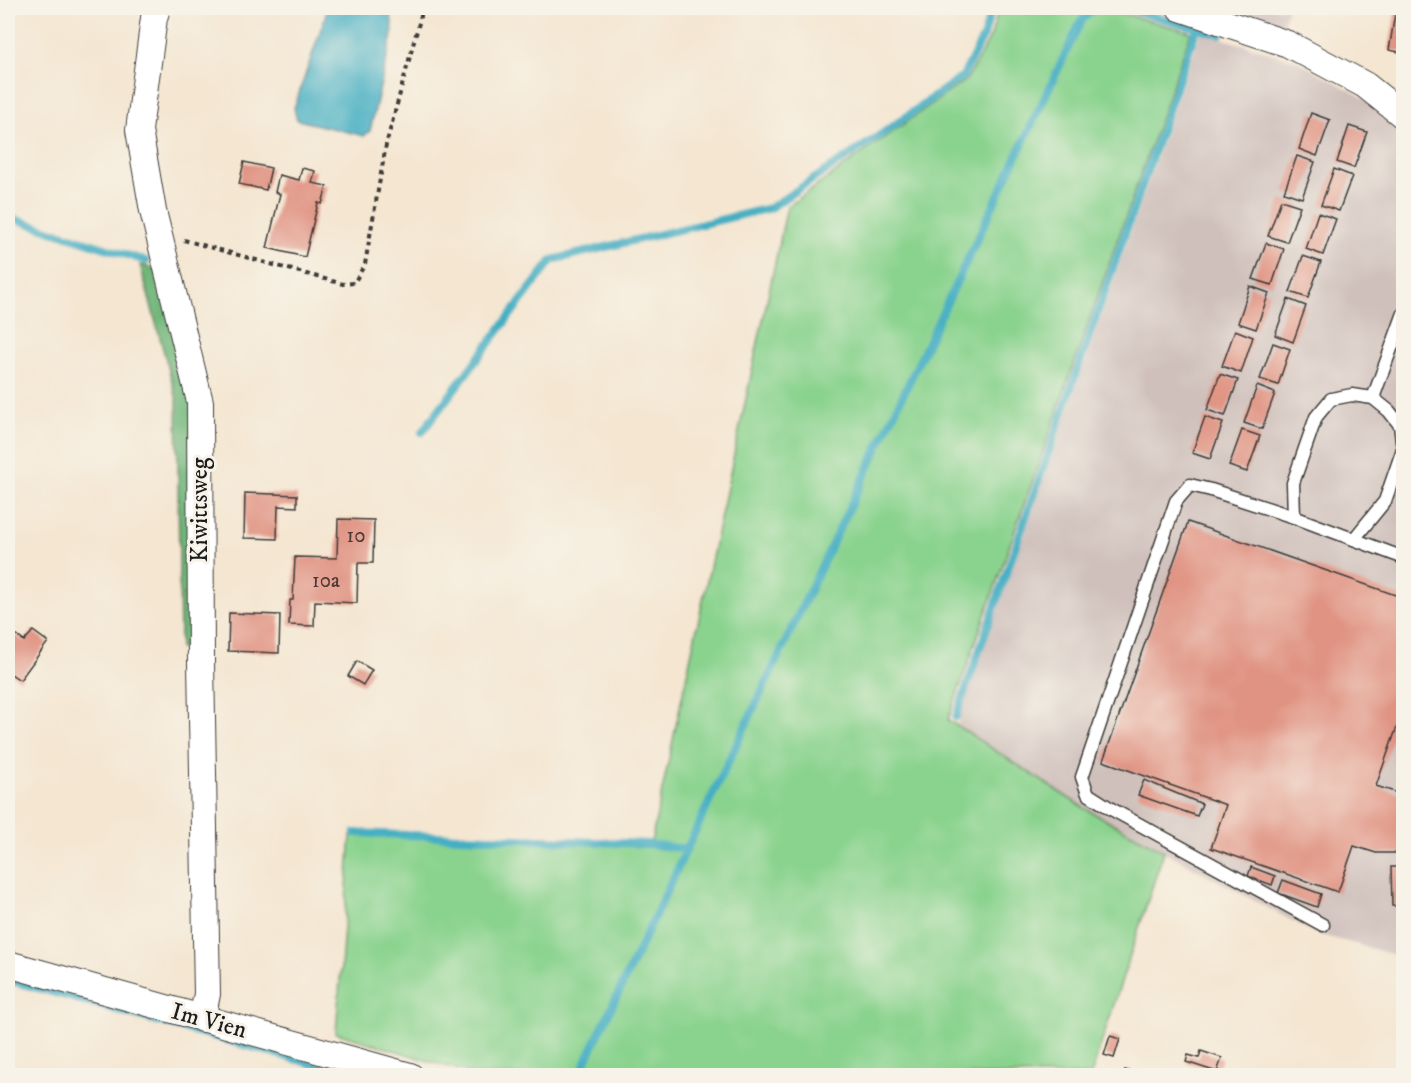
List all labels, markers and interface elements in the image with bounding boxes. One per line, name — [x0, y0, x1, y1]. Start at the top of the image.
street label: Kiwittsweg — [185, 457, 215, 562]
house number: 10 — [347, 523, 365, 549]
house number: 10a — [312, 568, 340, 594]
street label: Im Vien — [168, 997, 250, 1046]

